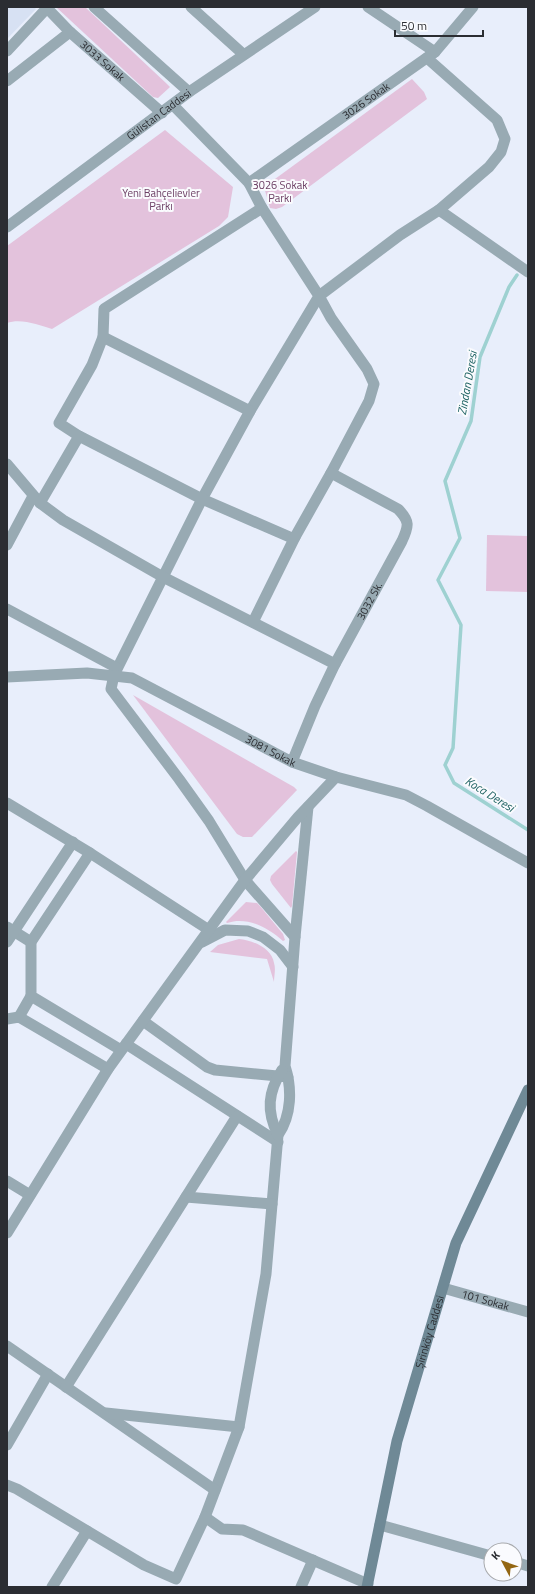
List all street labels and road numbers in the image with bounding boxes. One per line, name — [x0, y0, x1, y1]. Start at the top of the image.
street label: 3033 Sokak — [77, 36, 129, 85]
street label: 3026 Sokak — [339, 78, 394, 123]
street label: Gülistan Caddesi — [123, 85, 194, 144]
street label: 3032 Sk. — [353, 579, 386, 623]
street label: 3081 Sokak — [243, 731, 298, 771]
street label: 101 Sokak — [460, 1286, 512, 1314]
street label: Şirinköy Caddesi — [411, 1293, 448, 1370]

